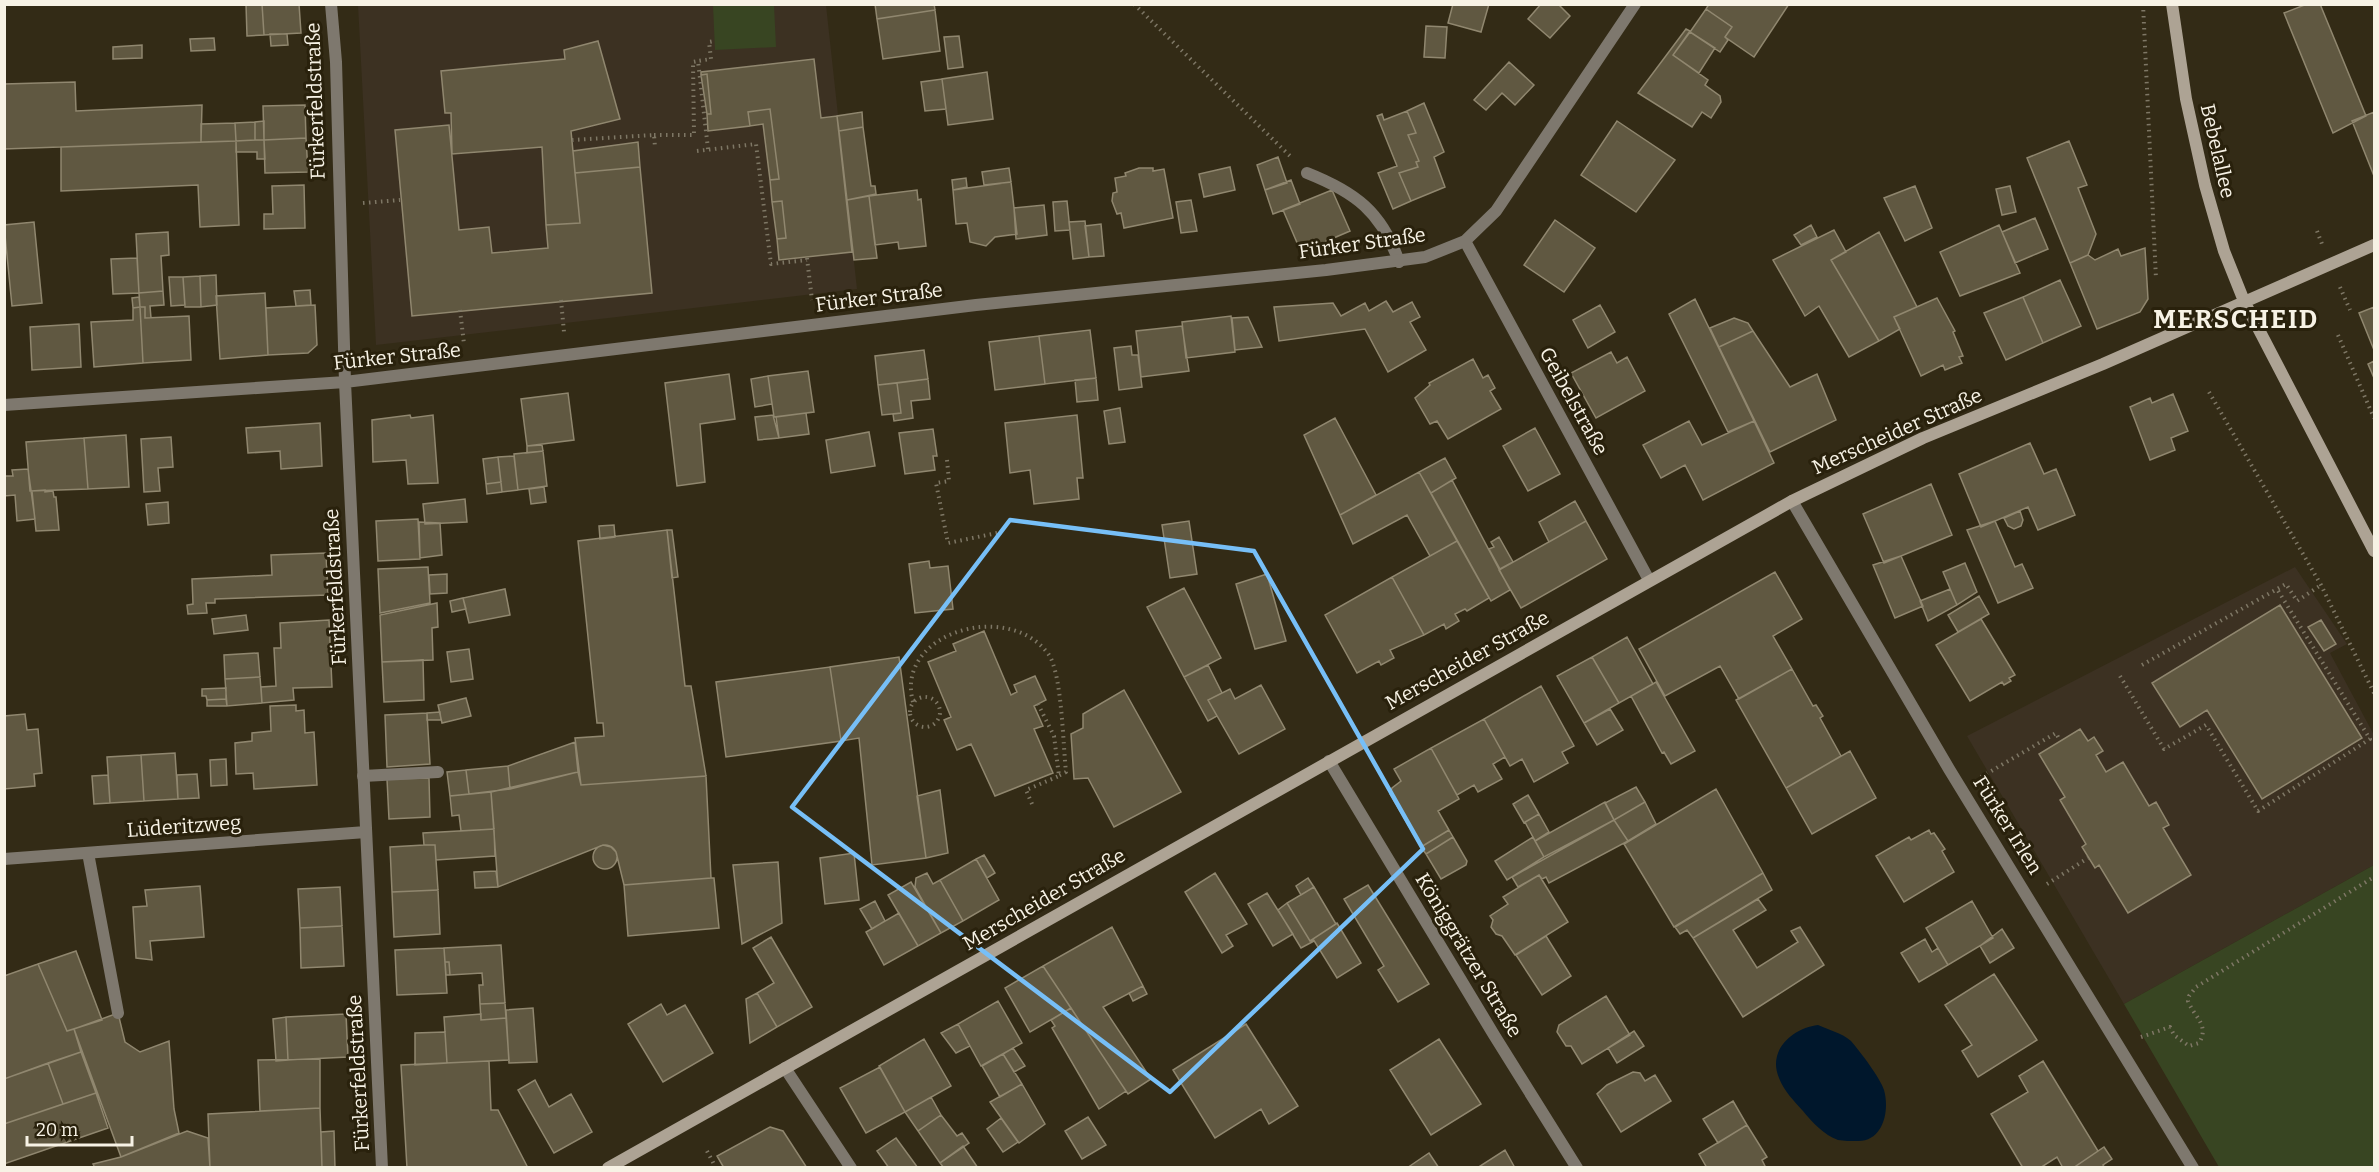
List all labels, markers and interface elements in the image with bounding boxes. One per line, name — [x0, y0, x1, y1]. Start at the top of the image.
street label: Fürkerfeldstraße — [300, 22, 330, 180]
street label: Bebelallee — [2196, 102, 2240, 200]
street label: Fürker Straße — [1297, 222, 1427, 264]
street label: Fürker Straße — [814, 277, 944, 317]
district label: MERSCHEID — [2153, 304, 2319, 335]
street label: Fürker Straße — [332, 337, 462, 375]
street label: Geibelstraße — [1535, 343, 1613, 459]
street label: Merscheider Straße — [1808, 383, 1986, 479]
street label: Fürkerfeldstraße — [319, 508, 351, 666]
street label: Merscheider Straße — [1381, 605, 1553, 715]
street label: Fürker Irlen — [1968, 771, 2048, 879]
street label: Lüderitzweg — [126, 810, 242, 842]
street label: Merscheider Straße — [959, 843, 1129, 955]
street label: Königgrätzer Straße — [1410, 869, 1528, 1041]
street label: Fürkerfeldstraße — [342, 994, 374, 1152]
scale bar — [27, 1109, 132, 1147]
text: 20 m — [36, 1119, 78, 1141]

